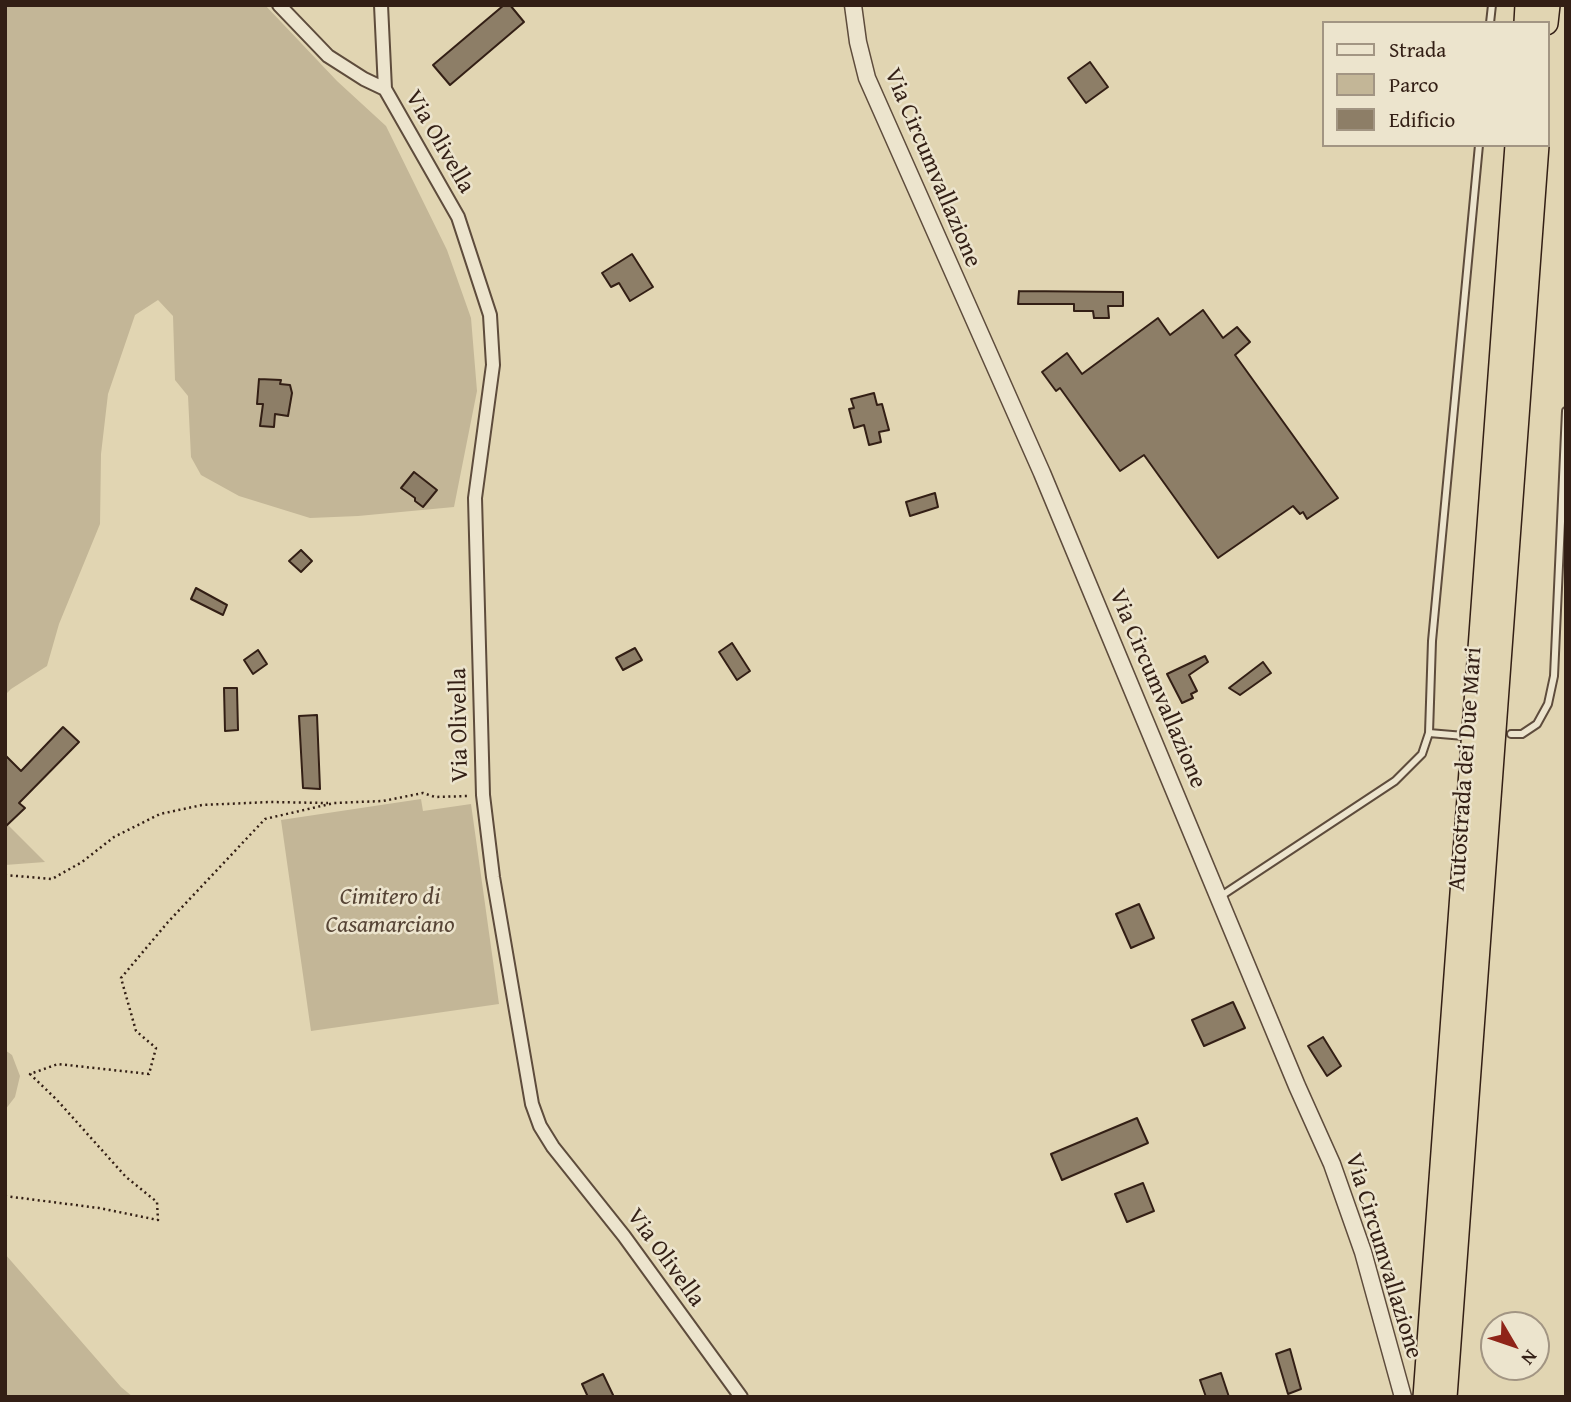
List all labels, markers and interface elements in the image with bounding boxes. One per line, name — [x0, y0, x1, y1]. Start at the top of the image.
legend — [1322, 21, 1550, 147]
text: Strada — [1389, 34, 1446, 65]
street label: Via Circumvallazione — [877, 64, 987, 272]
text: Parco — [1389, 69, 1439, 100]
street label: Via Olivella — [398, 85, 480, 199]
text: Edificio — [1389, 104, 1455, 135]
street label: Via Circumvallazione — [1102, 585, 1212, 793]
street label: Autostrada dei Due Mari — [1443, 646, 1489, 892]
street label: Via Olivella — [445, 667, 475, 783]
park label: Cimitero di Casamarciano — [326, 884, 454, 940]
street label: Via Circumvallazione — [1338, 1150, 1428, 1362]
street label: Via Olivella — [620, 1203, 710, 1313]
north arrow — [1480, 1311, 1550, 1381]
text: N — [1515, 1344, 1545, 1372]

